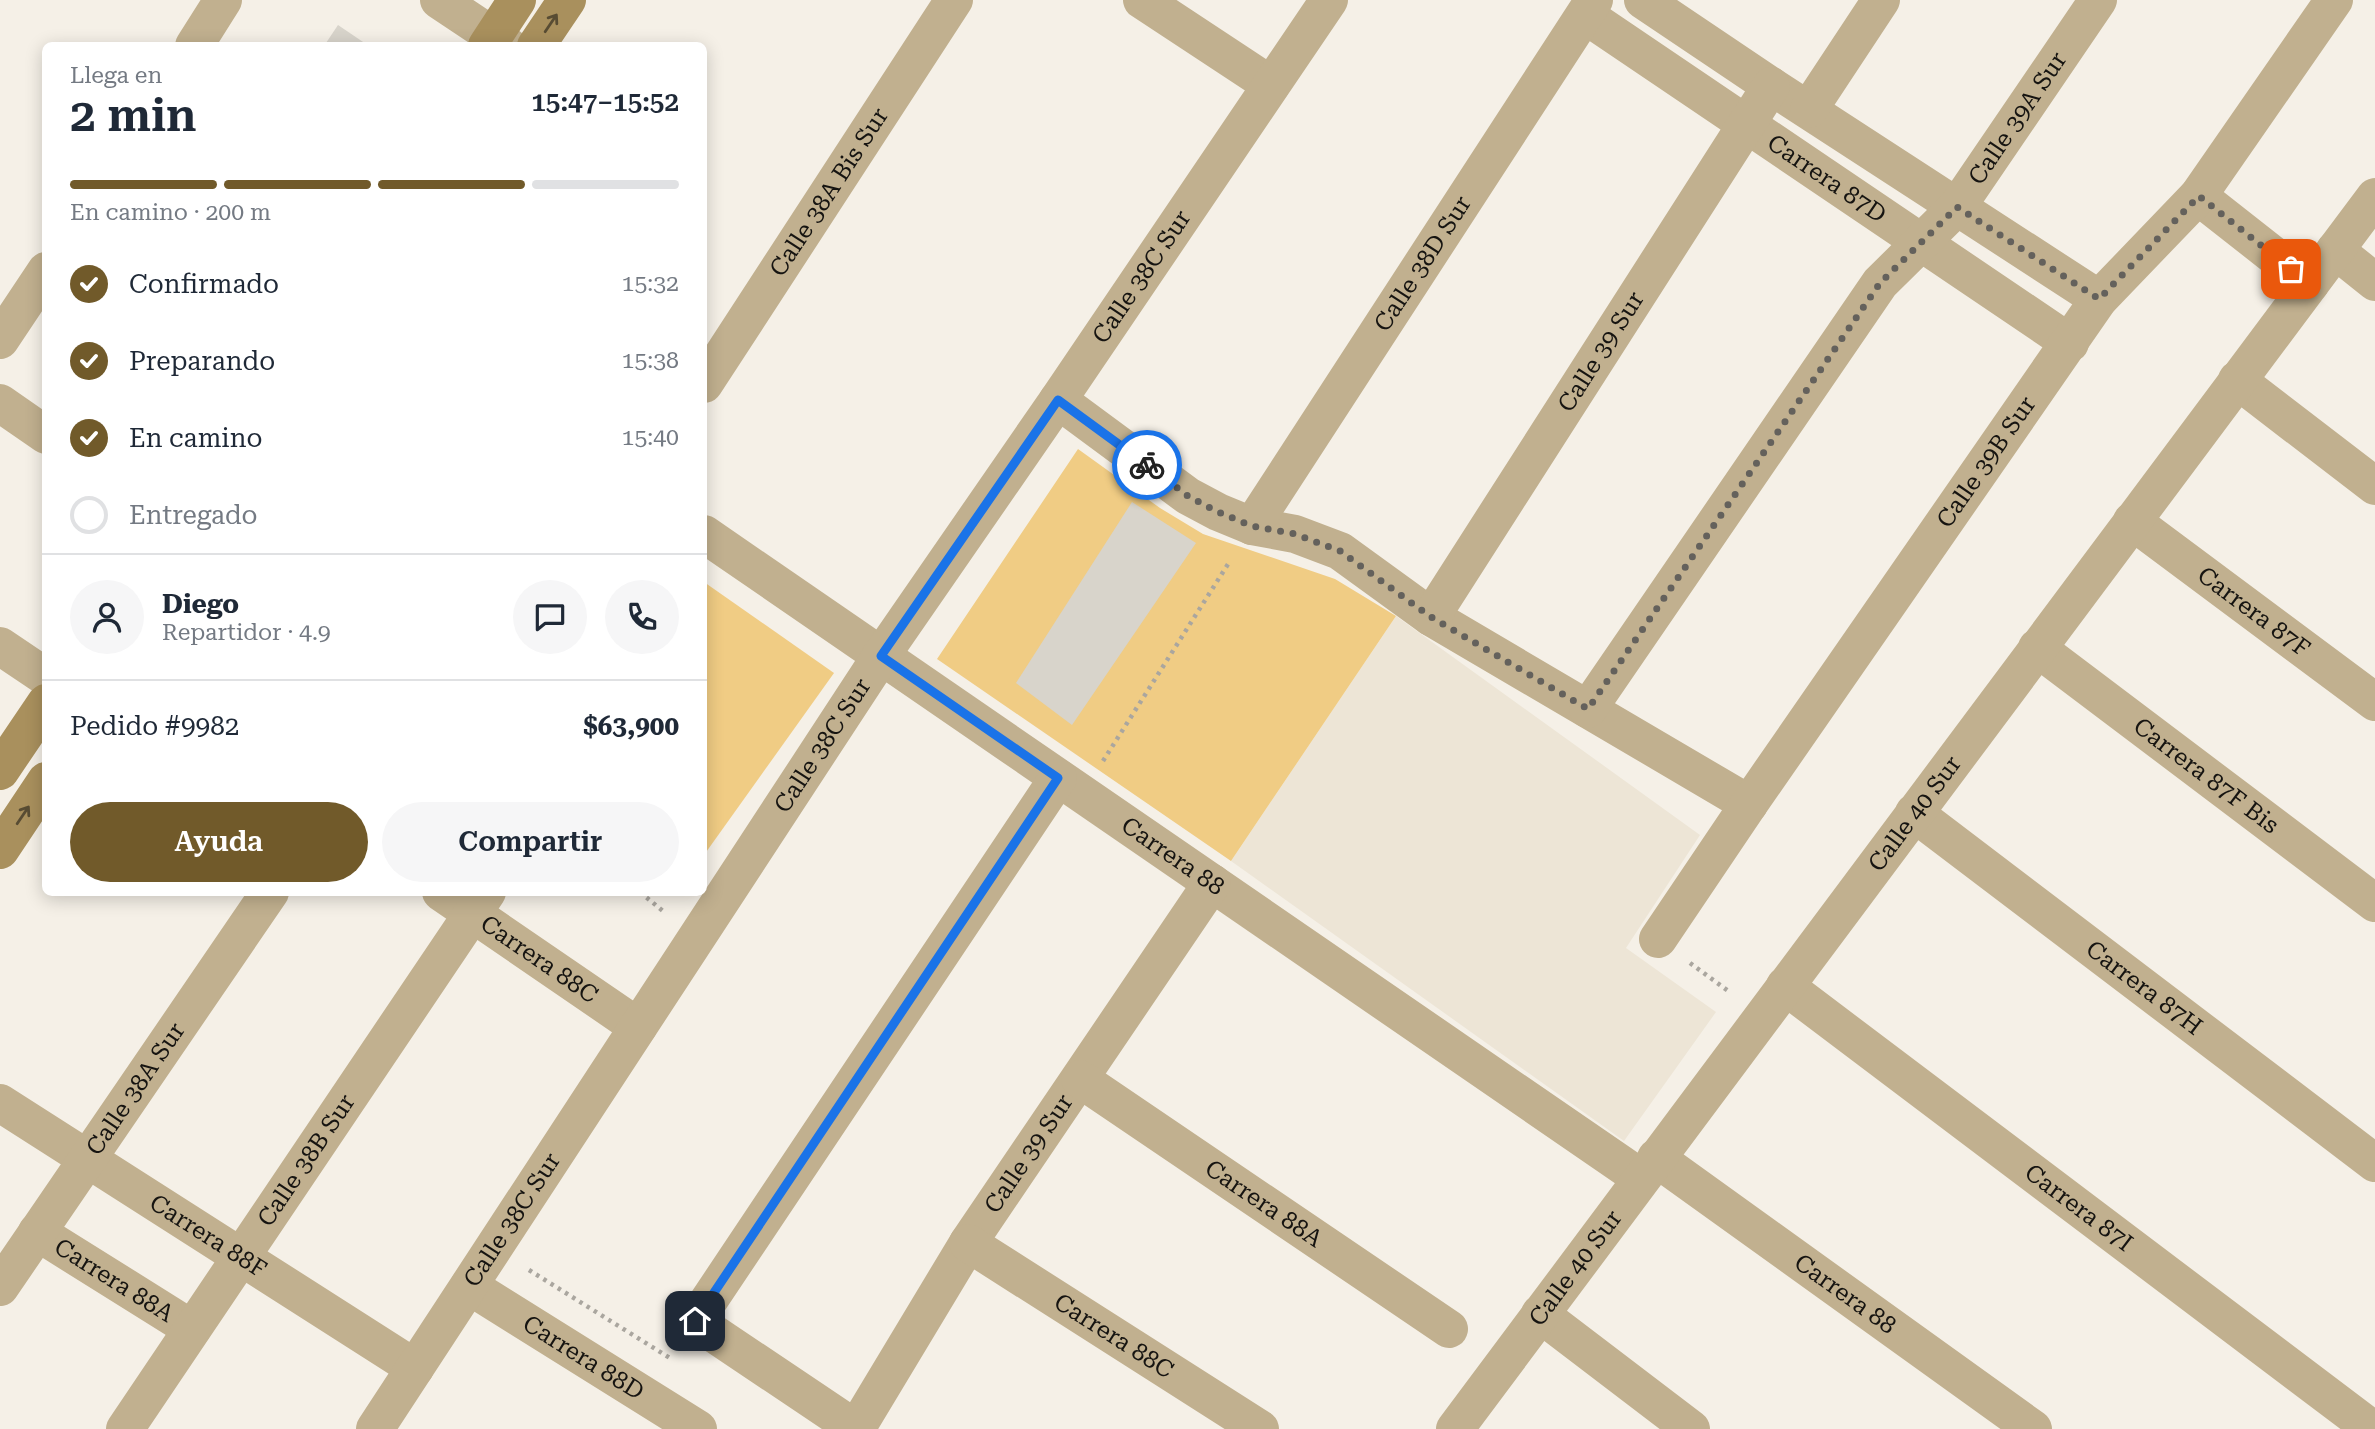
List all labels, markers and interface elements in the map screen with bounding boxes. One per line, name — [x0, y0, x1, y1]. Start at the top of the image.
one-way arrow — [544, 14, 558, 33]
street label: Calle 39A Sur — [1963, 47, 2072, 190]
text: Llega en — [70, 62, 162, 89]
text: 15:47–15:52 — [531, 87, 679, 117]
text: 2 min — [70, 88, 197, 142]
street label: Calle 38A Bis Sur — [764, 103, 894, 282]
street label: Carrera 87D — [1762, 129, 1892, 229]
street label: Calle 38D Sur — [1368, 191, 1477, 336]
text: En camino · 200 m — [70, 199, 271, 226]
street label: Calle 38C Sur — [1087, 205, 1196, 348]
pin — [2261, 239, 2321, 299]
icon: bag — [2272, 250, 2310, 288]
icon: check — [70, 265, 108, 303]
text: Confirmado — [129, 269, 279, 299]
text: 15:32 — [622, 270, 679, 297]
street label: Calle 39 Sur — [1552, 286, 1650, 417]
icon: check — [70, 342, 108, 380]
text: Preparando — [129, 346, 275, 376]
text: 15:38 — [622, 347, 679, 374]
street label: Calle 39B Sur — [1931, 391, 2041, 533]
icon: check — [70, 419, 108, 457]
text: En camino — [129, 423, 262, 453]
text: 15:40 — [622, 424, 679, 451]
courier — [1112, 430, 1182, 500]
icon: bike — [1128, 446, 1166, 484]
text: Entregado — [129, 500, 258, 530]
street label: Carrera 87F — [2192, 561, 2316, 663]
button: person — [70, 580, 144, 654]
button: chat — [513, 580, 587, 654]
button: phone — [605, 580, 679, 654]
text: Diego — [162, 589, 239, 619]
text: Repartidor · 4.9 — [162, 619, 331, 646]
street label: Calle 38C Sur — [768, 673, 877, 818]
text: Pedido #9982 — [70, 711, 239, 741]
text: $63,900 — [583, 711, 679, 741]
street label: Carrera 87F Bis — [2128, 712, 2284, 839]
street label: Calle 40 Sur — [1862, 750, 1967, 877]
button: Ayuda — [70, 802, 368, 882]
button: Compartir — [382, 802, 679, 882]
one-way arrow — [15, 806, 30, 825]
street label: Carrera 88 — [1116, 811, 1230, 901]
street label: Carrera 88C — [475, 909, 603, 1009]
street label: Carrera 87H — [2081, 935, 2208, 1041]
street label: Calle 38A Sur — [80, 1017, 190, 1160]
street label: Calle 38B Sur — [252, 1089, 361, 1232]
street label: Calle 39 Sur — [978, 1089, 1079, 1218]
street label: Calle 38C Sur — [458, 1147, 566, 1292]
street label: Carrera 88A — [1200, 1154, 1328, 1253]
street label: Carrera 87I — [2019, 1158, 2138, 1257]
street label: Carrera 88F — [145, 1188, 272, 1284]
street label: Calle 40 Sur — [1523, 1205, 1628, 1331]
street label: Carrera 88A — [49, 1233, 179, 1328]
street label: Carrera 88 — [1789, 1248, 1901, 1340]
street label: Carrera 88C — [1049, 1288, 1179, 1384]
pin — [665, 1291, 725, 1351]
icon: home — [676, 1302, 714, 1340]
street label: Carrera 88D — [518, 1309, 649, 1406]

